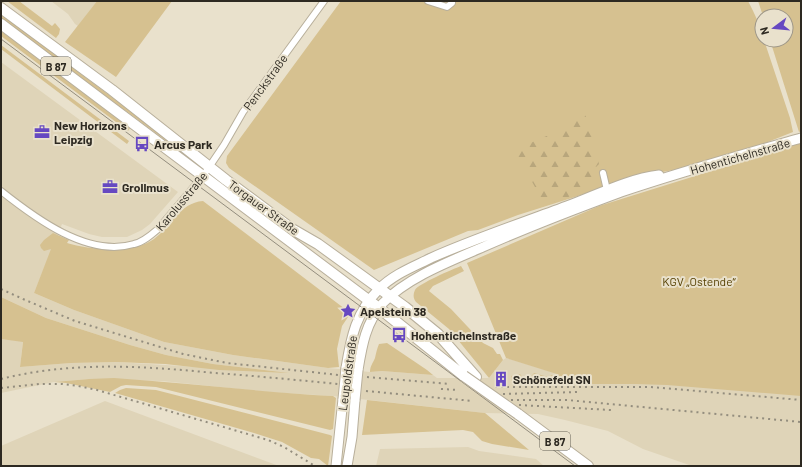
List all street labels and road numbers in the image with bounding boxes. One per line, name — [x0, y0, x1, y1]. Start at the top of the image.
street label: Penckstraße — [240, 51, 290, 113]
road number: B 87 — [41, 57, 71, 75]
street label: Hohentichelnstraße — [689, 135, 791, 177]
street label: Karolusstraße — [152, 169, 210, 233]
street label: Torgauer Straße — [226, 177, 302, 237]
street label: Leupoldstraße — [335, 335, 359, 411]
road number: B 87 — [540, 432, 570, 450]

